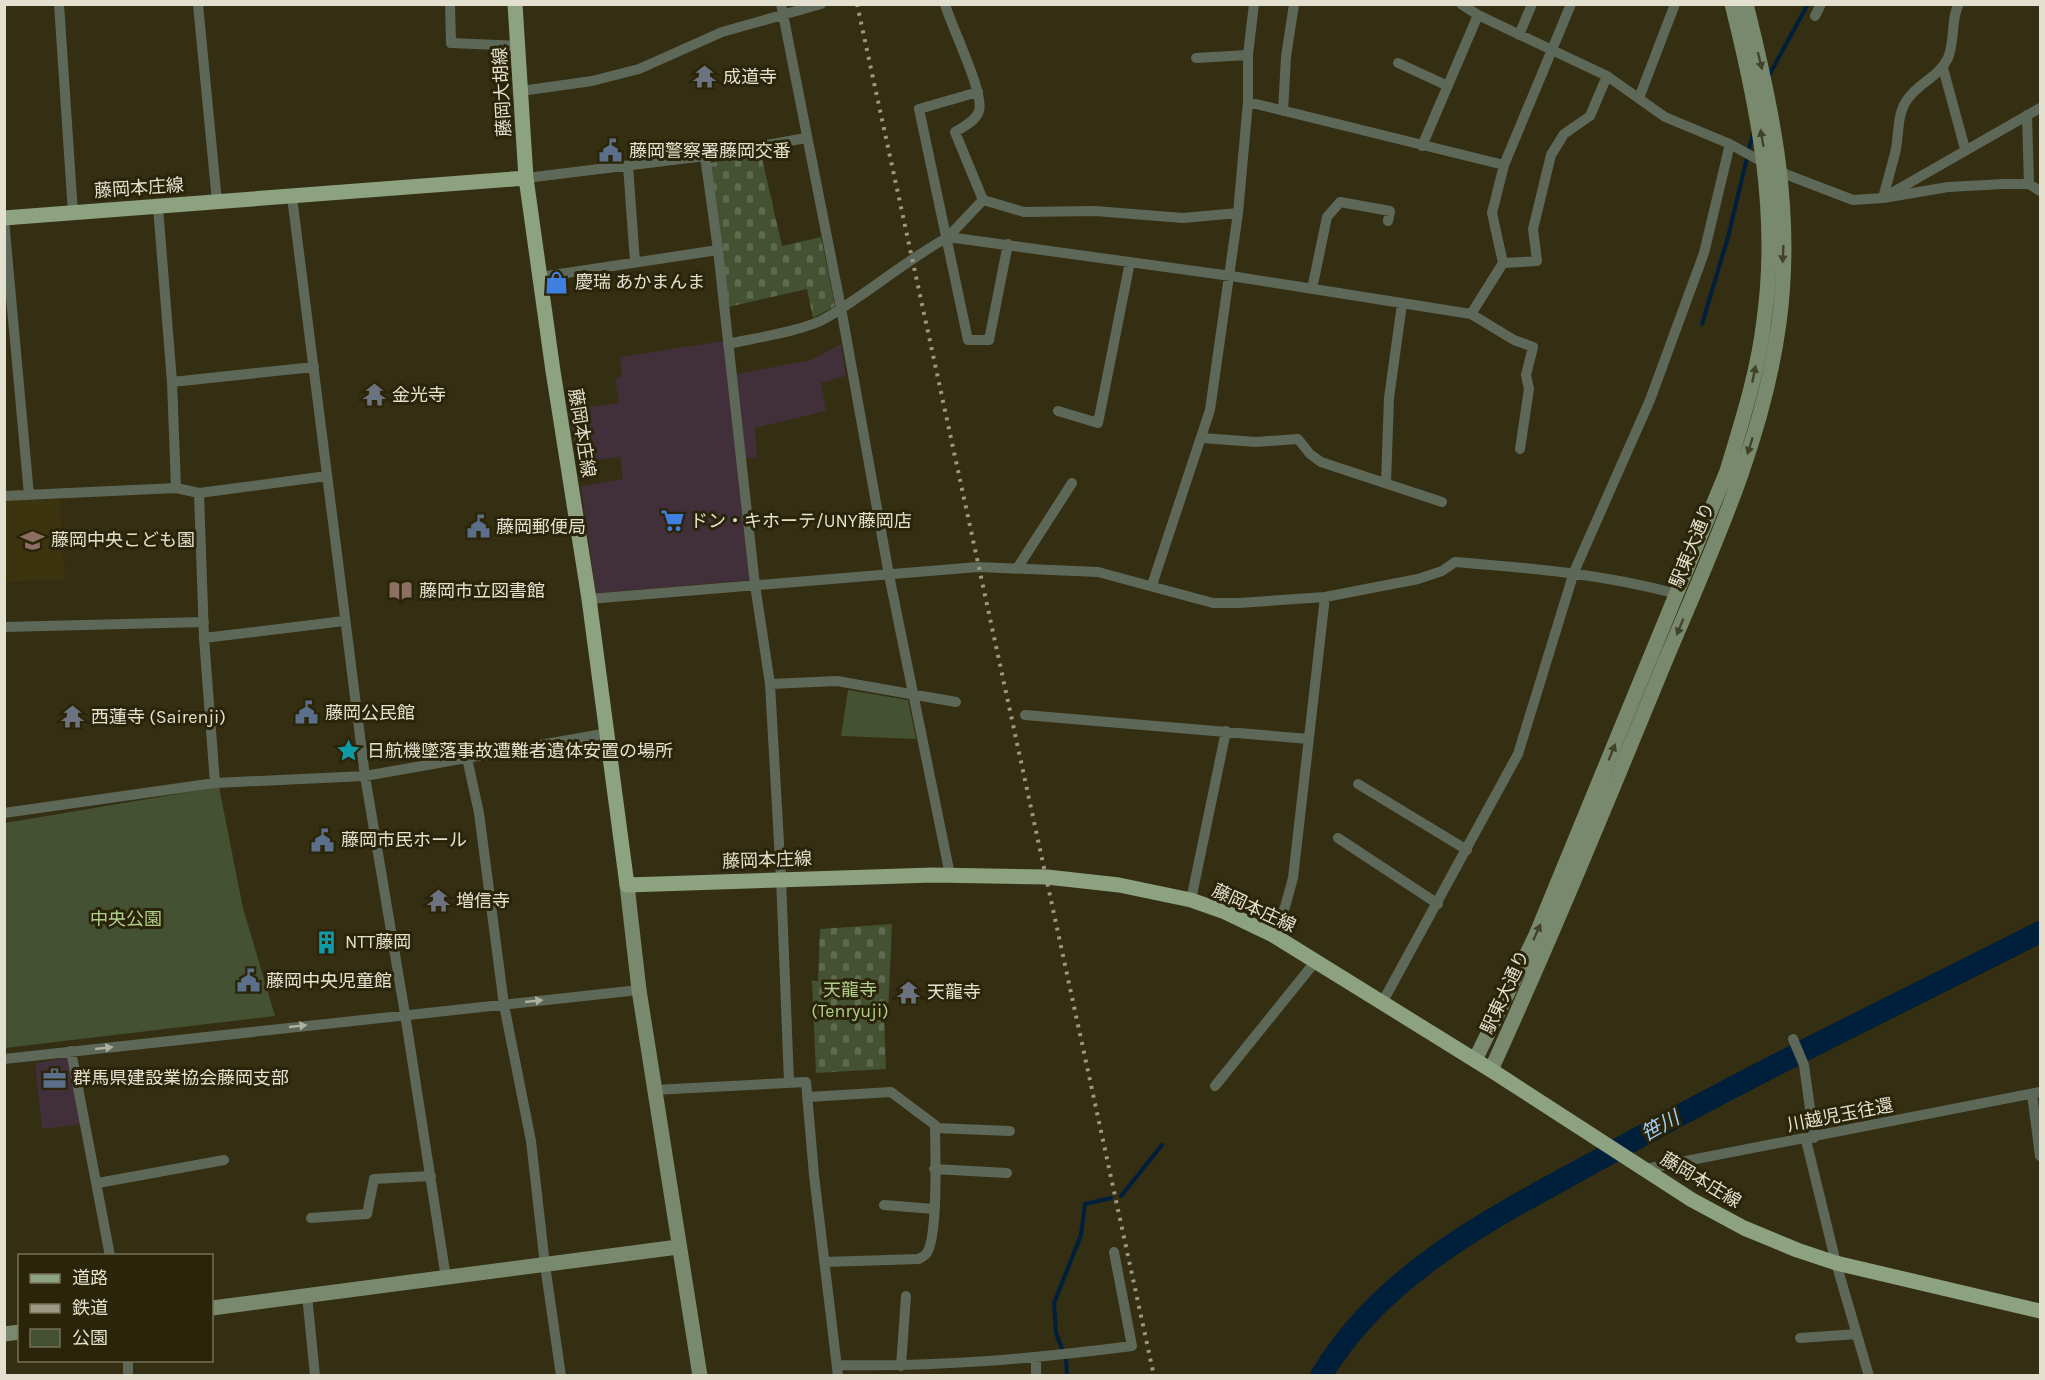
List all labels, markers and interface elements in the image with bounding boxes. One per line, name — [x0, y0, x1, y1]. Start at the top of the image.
street label: 藤岡大胡線 — [489, 46, 515, 138]
one-way arrow — [1756, 52, 1766, 70]
temple icon: 成道寺 — [692, 64, 718, 90]
place label: 成道寺 — [723, 66, 777, 88]
one-way arrow — [1757, 128, 1766, 147]
public building icon: 藤岡警察署藤岡交番 — [598, 138, 624, 164]
place label: 藤岡警察署藤岡交番 — [629, 140, 791, 162]
street label: 藤岡本庄線 — [93, 174, 185, 202]
one-way arrow — [1778, 245, 1787, 264]
shop icon: 慶瑞 あかまんま — [544, 269, 570, 295]
place label: 慶瑞 あかまんま — [575, 271, 705, 293]
one-way arrow — [1750, 364, 1759, 383]
temple icon: 金光寺 — [361, 382, 387, 408]
place label: 金光寺 — [392, 384, 446, 406]
street label: 藤岡本庄線 — [564, 387, 600, 479]
one-way arrow — [1745, 437, 1754, 455]
street label: 駅東大通り — [1665, 499, 1719, 591]
supermarket icon: ドン・キホーテ/UNY藤岡店 — [659, 508, 685, 534]
place label: ドン・キホーテ/UNY藤岡店 — [690, 510, 912, 532]
public building icon: 藤岡郵便局 — [465, 514, 491, 540]
place label: 藤岡郵便局 — [496, 516, 586, 538]
school or university icon: 藤岡中央こども園 — [20, 527, 46, 553]
place label: 藤岡中央こども園 — [51, 529, 195, 551]
library icon: 藤岡市立図書館 — [388, 578, 414, 604]
place label: 藤岡市立図書館 — [419, 580, 545, 602]
one-way arrow — [1675, 618, 1684, 636]
public building icon: 藤岡公民館 — [294, 700, 320, 726]
place label: 藤岡公民館 — [325, 702, 415, 724]
temple icon: 西蓮寺 (Sairenji) — [60, 704, 86, 730]
place label: 西蓮寺 (Sairenji) — [91, 706, 226, 728]
place icon: 日航機墜落事故遭難者遺体安置の場所 — [336, 738, 362, 764]
place label: 日航機墜落事故遭難者遺体安置の場所 — [367, 740, 673, 762]
one-way arrow — [1608, 743, 1617, 761]
public building icon: 藤岡市民ホール — [310, 827, 336, 853]
place label: 藤岡市民ホール — [341, 829, 467, 851]
street label: 藤岡本庄線 — [722, 847, 812, 873]
street label: 藤岡本庄線 — [1209, 879, 1299, 937]
temple icon: 増信寺 — [425, 888, 451, 914]
place label: 増信寺 — [456, 890, 510, 912]
park label: 中央公園 — [90, 908, 162, 930]
one-way arrow — [1533, 924, 1542, 941]
building icon: NTT藤岡 — [314, 929, 340, 955]
place label: NTT藤岡 — [345, 931, 411, 953]
street label: 駅東大通り — [1476, 947, 1534, 1037]
public building icon: 藤岡中央児童館 — [235, 968, 261, 994]
place label: 藤岡中央児童館 — [266, 970, 392, 992]
park label: 天龍寺 (Tenryuji) — [811, 979, 889, 1022]
temple icon: 天龍寺 — [896, 979, 922, 1005]
place label: 天龍寺 — [927, 981, 981, 1003]
one-way arrow — [524, 996, 543, 1006]
one-way arrow — [289, 1021, 308, 1031]
one-way arrow — [95, 1043, 114, 1052]
office icon: 群馬県建設業協会藤岡支部 — [42, 1065, 68, 1091]
place label: 群馬県建設業協会藤岡支部 — [73, 1067, 289, 1089]
street label: 川越児玉往還 — [1785, 1094, 1895, 1136]
water label: 笹川 — [1637, 1105, 1685, 1146]
street label: 藤岡本庄線 — [1657, 1147, 1745, 1213]
legend — [18, 1254, 213, 1362]
text: 道路 — [72, 1267, 108, 1289]
text: 鉄道 — [72, 1297, 108, 1319]
text: 公園 — [72, 1327, 108, 1349]

